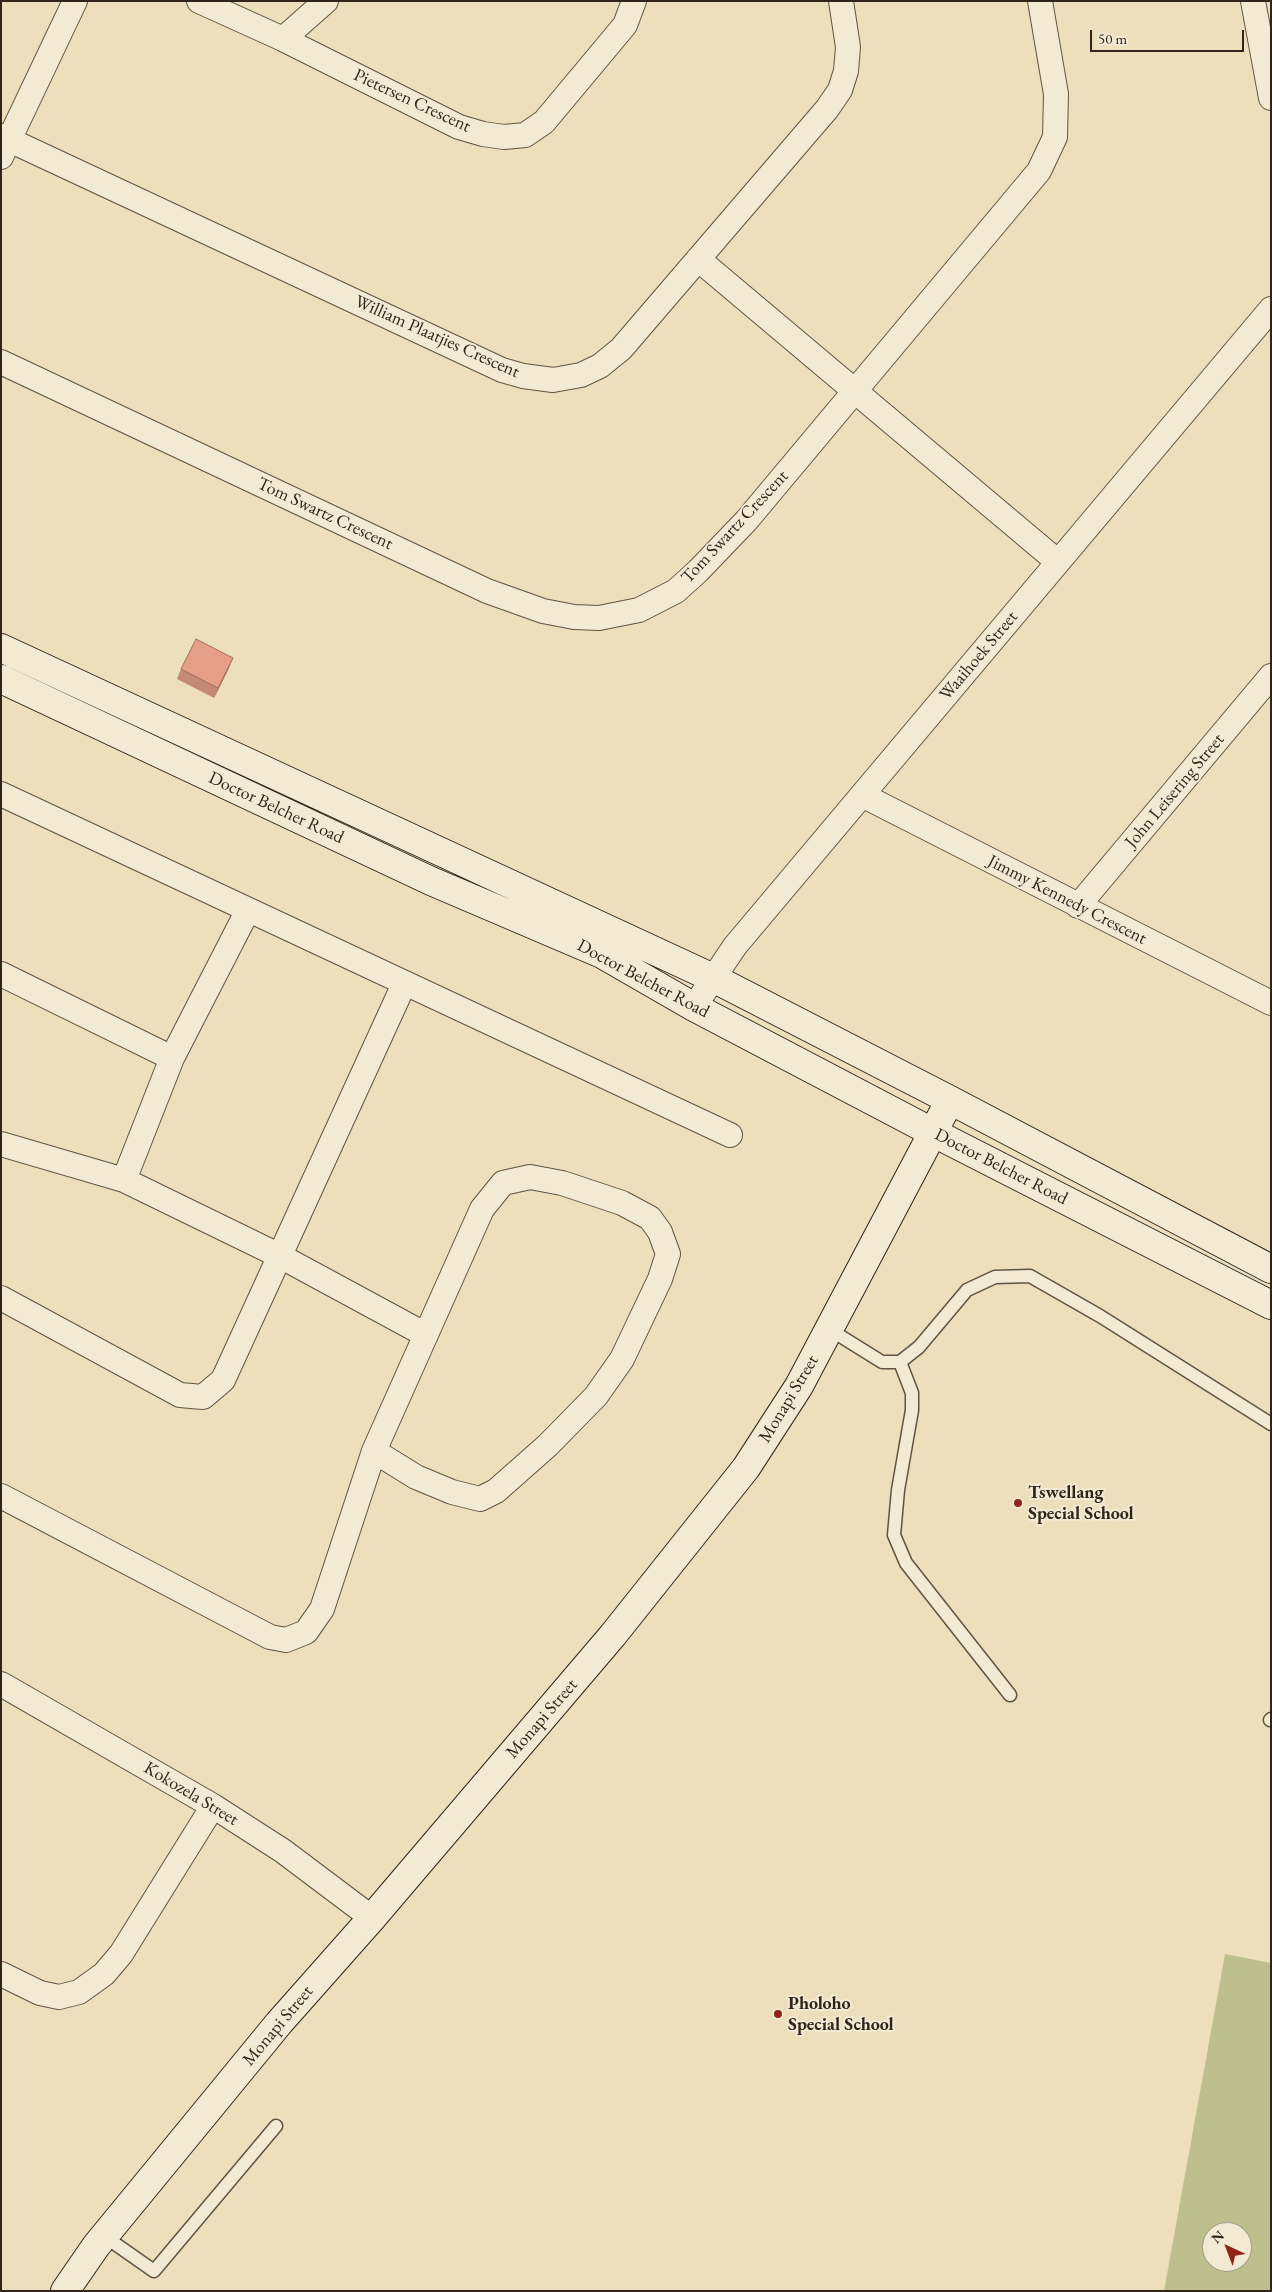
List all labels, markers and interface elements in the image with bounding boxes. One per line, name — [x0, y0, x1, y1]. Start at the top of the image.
scale bar — [1092, 20, 1246, 52]
text: 50 m — [1098, 29, 1127, 48]
street label: Pietersen Crescent — [350, 64, 474, 138]
street label: William Plaatjies Crescent — [351, 291, 523, 383]
street label: Tom Swartz Crescent — [677, 466, 793, 588]
street label: Tom Swartz Crescent — [254, 473, 396, 555]
street label: Waaihoek Street — [935, 607, 1023, 705]
street label: John Leisering Street — [1121, 729, 1229, 853]
street label: Doctor Belcher Road — [205, 767, 347, 849]
street label: Jimmy Kennedy Crescent — [984, 850, 1150, 950]
street label: Doctor Belcher Road — [573, 935, 713, 1023]
street label: Doctor Belcher Road — [931, 1124, 1071, 1210]
street label: Monapi Street — [754, 1351, 824, 1447]
place label: Tswellang Special School — [1028, 1482, 1134, 1525]
marker: Tswellang Special School — [1012, 1497, 1024, 1509]
street label: Monapi Street — [502, 1675, 582, 1763]
street label: Kokozela Street — [140, 1757, 242, 1831]
street label: Monapi Street — [238, 1981, 318, 2071]
place label: Pholoho Special School — [788, 1993, 894, 2036]
marker: Pholoho Special School — [772, 2008, 784, 2020]
north arrow — [1202, 2222, 1252, 2272]
text: N — [1207, 2226, 1228, 2247]

